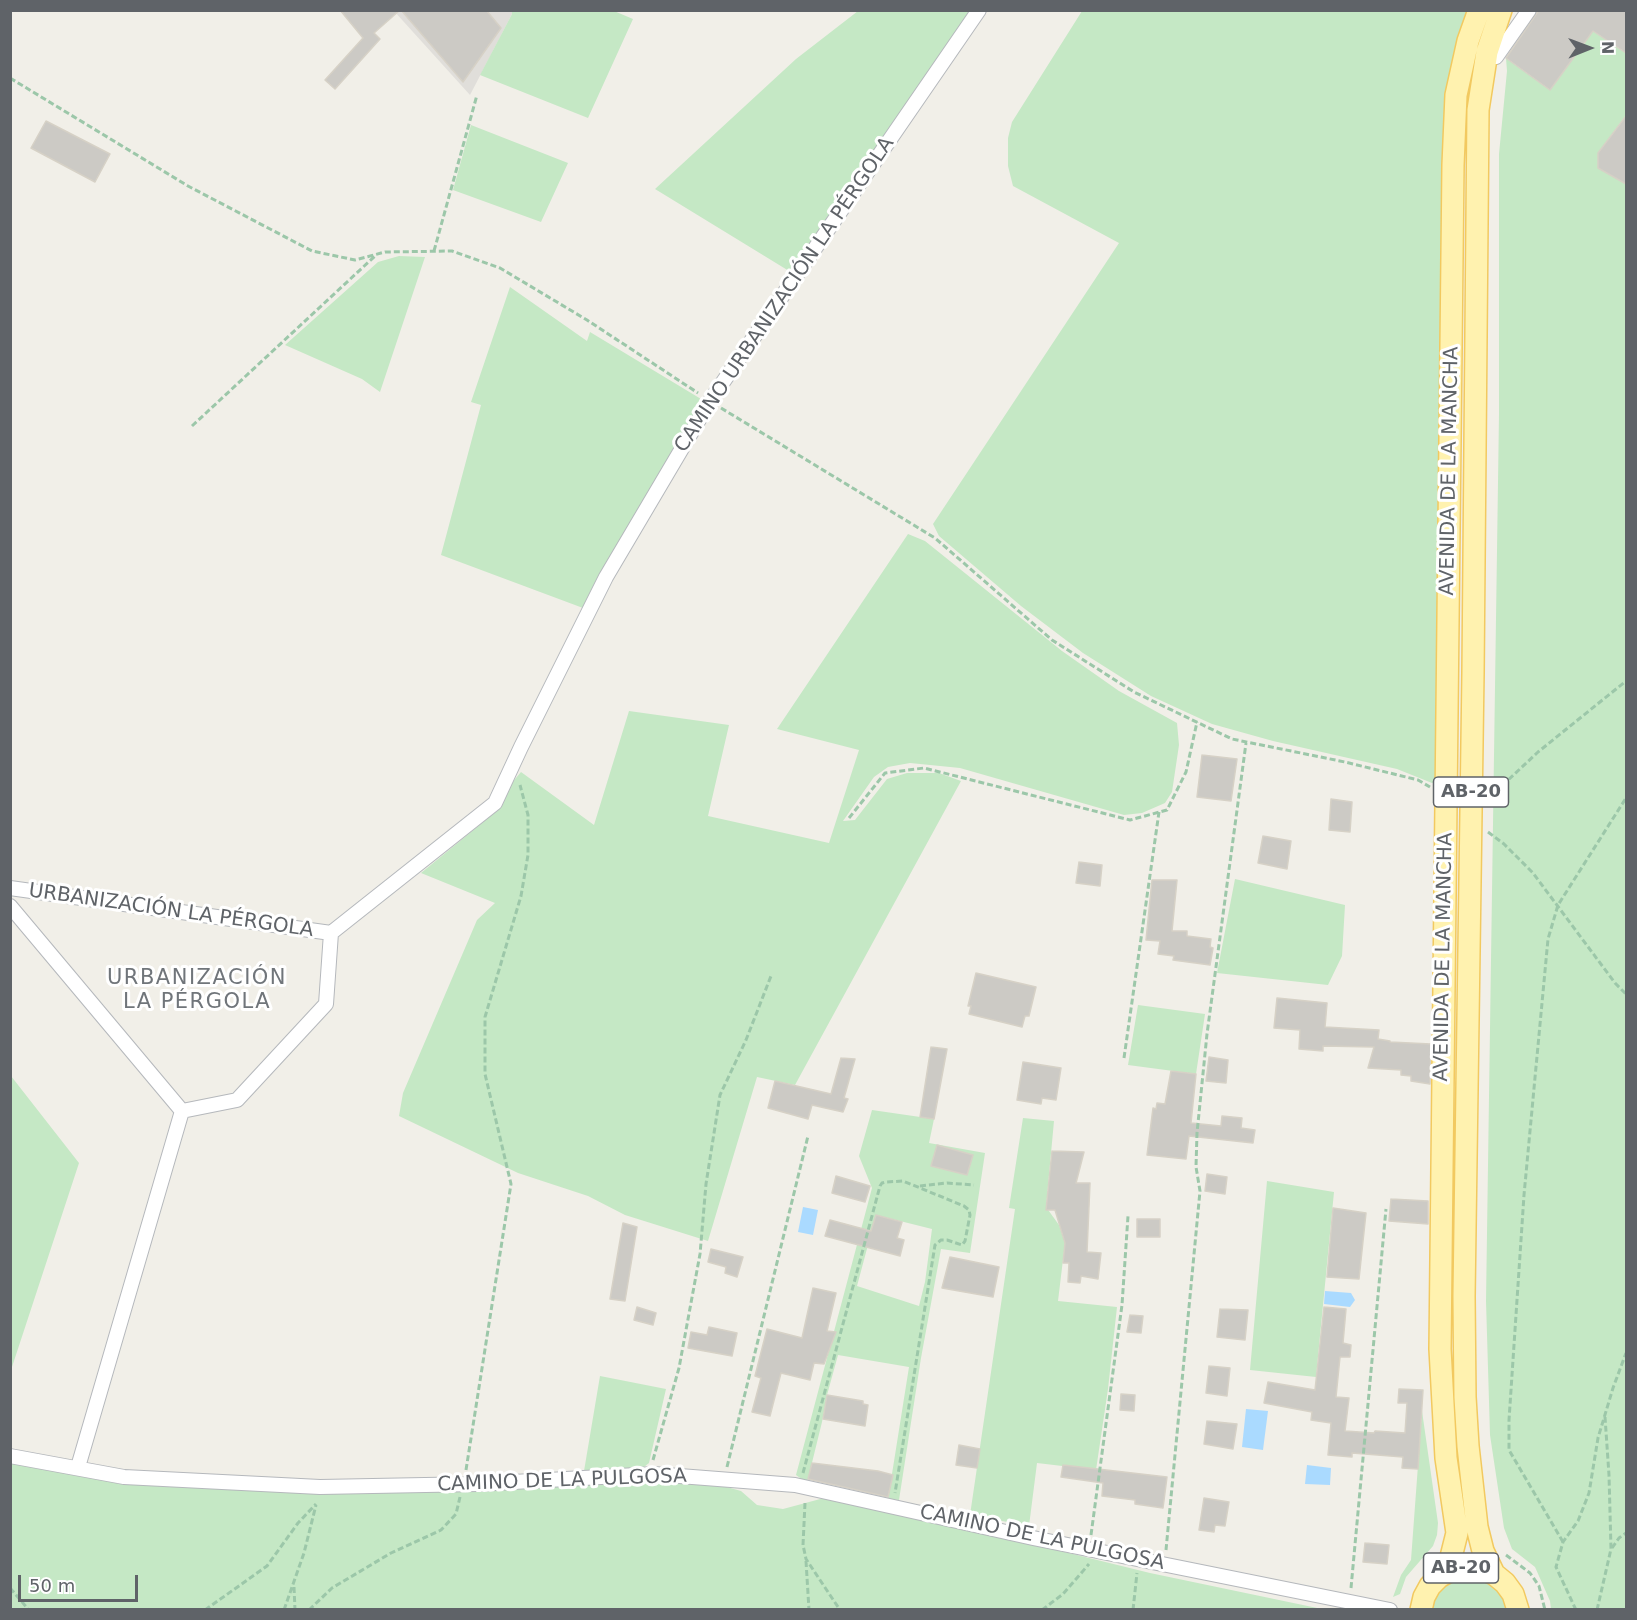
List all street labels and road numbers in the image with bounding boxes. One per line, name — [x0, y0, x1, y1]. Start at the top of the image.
street label: CAMINO URBANIZACIÓN LA PÉRGOLA — [670, 133, 900, 457]
street label: AVENIDA DE LA MANCHA — [1436, 346, 1464, 596]
road number: AB-20 — [1434, 777, 1508, 807]
street label: AVENIDA DE LA MANCHA — [1430, 832, 1458, 1082]
street label: URBANIZACIÓN LA PÉRGOLA — [27, 879, 315, 943]
street label: CAMINO DE LA PULGOSA — [437, 1465, 687, 1497]
street label: CAMINO DE LA PULGOSA — [917, 1500, 1167, 1576]
road number: AB-20 — [1424, 1553, 1498, 1583]

